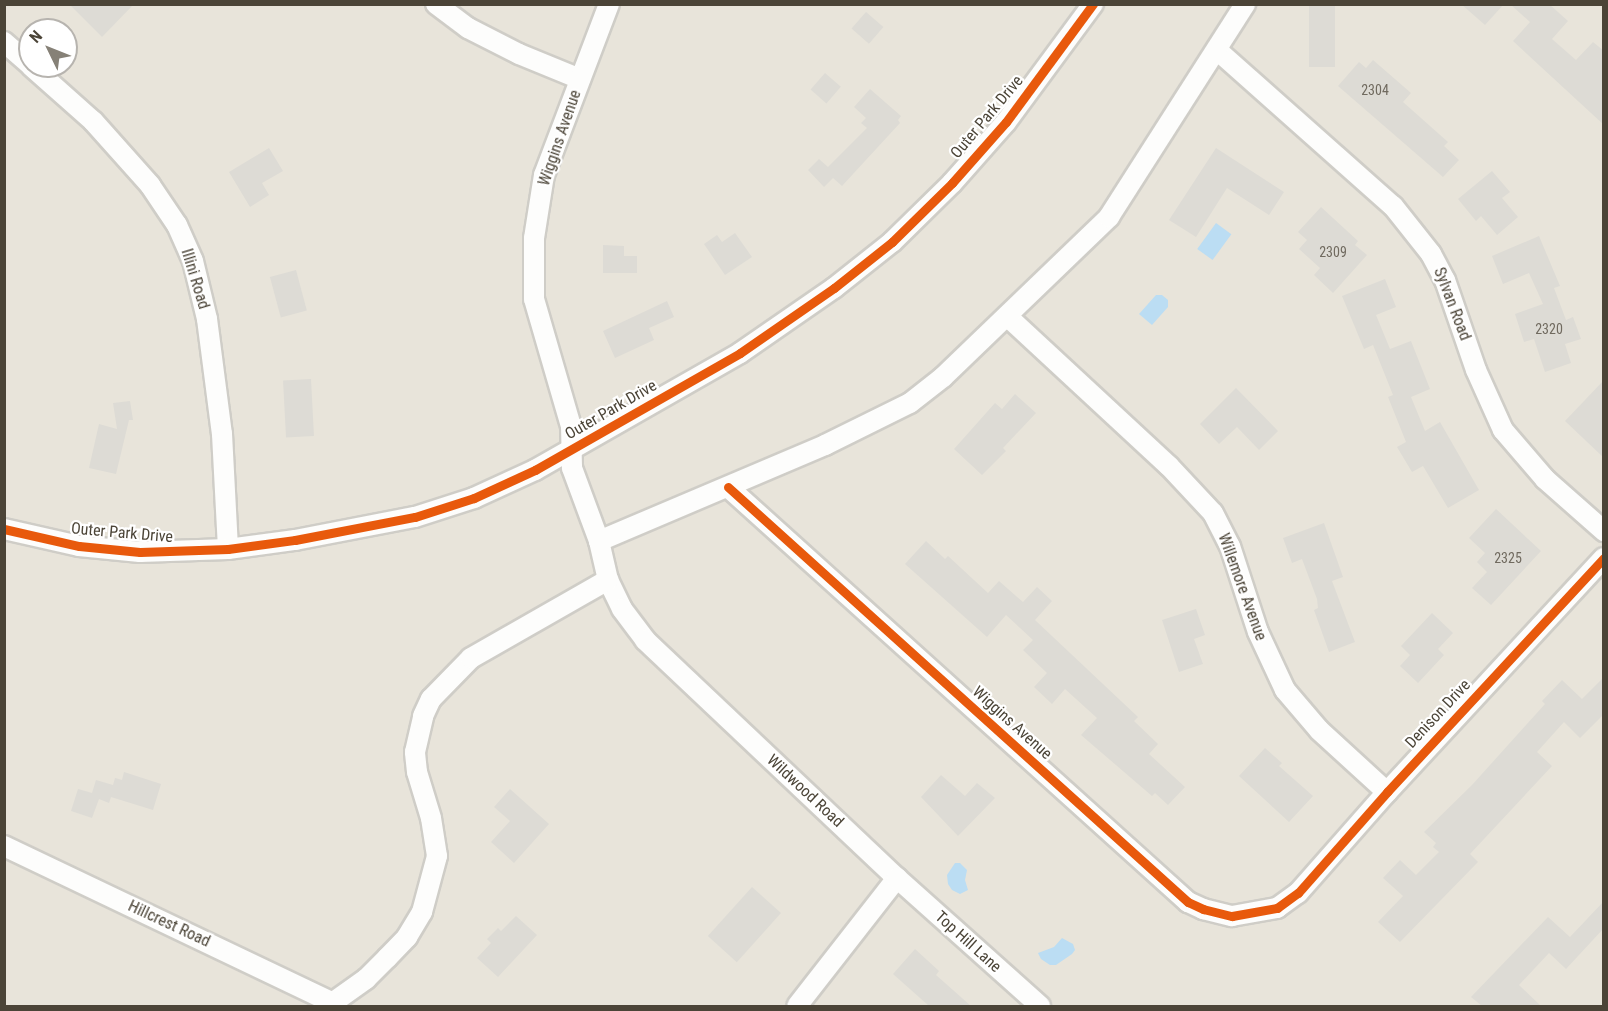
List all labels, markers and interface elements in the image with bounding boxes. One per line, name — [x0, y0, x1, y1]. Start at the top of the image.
north arrow — [18, 18, 78, 78]
text: N — [26, 27, 46, 47]
street label: Outer Park Drive — [947, 72, 1027, 162]
house number: 2304 — [1361, 82, 1389, 98]
street label: Wiggins Avenue — [535, 88, 585, 188]
house number: 2309 — [1319, 244, 1347, 260]
street label: Illini Road — [177, 246, 213, 312]
street label: Sylvan Road — [1429, 265, 1475, 343]
house number: 2320 — [1535, 321, 1563, 337]
street label: Outer Park Drive — [562, 376, 660, 444]
street label: Outer Park Drive — [70, 519, 174, 547]
street label: Willemore Avenue — [1214, 531, 1270, 643]
house number: 2325 — [1494, 550, 1522, 566]
street label: Denison Drive — [1401, 676, 1475, 752]
street label: Wiggins Avenue — [968, 682, 1056, 764]
street label: Wildwood Road — [763, 751, 847, 831]
street label: Hillcrest Road — [125, 897, 213, 951]
street label: Top Hill Lane — [931, 907, 1005, 977]

